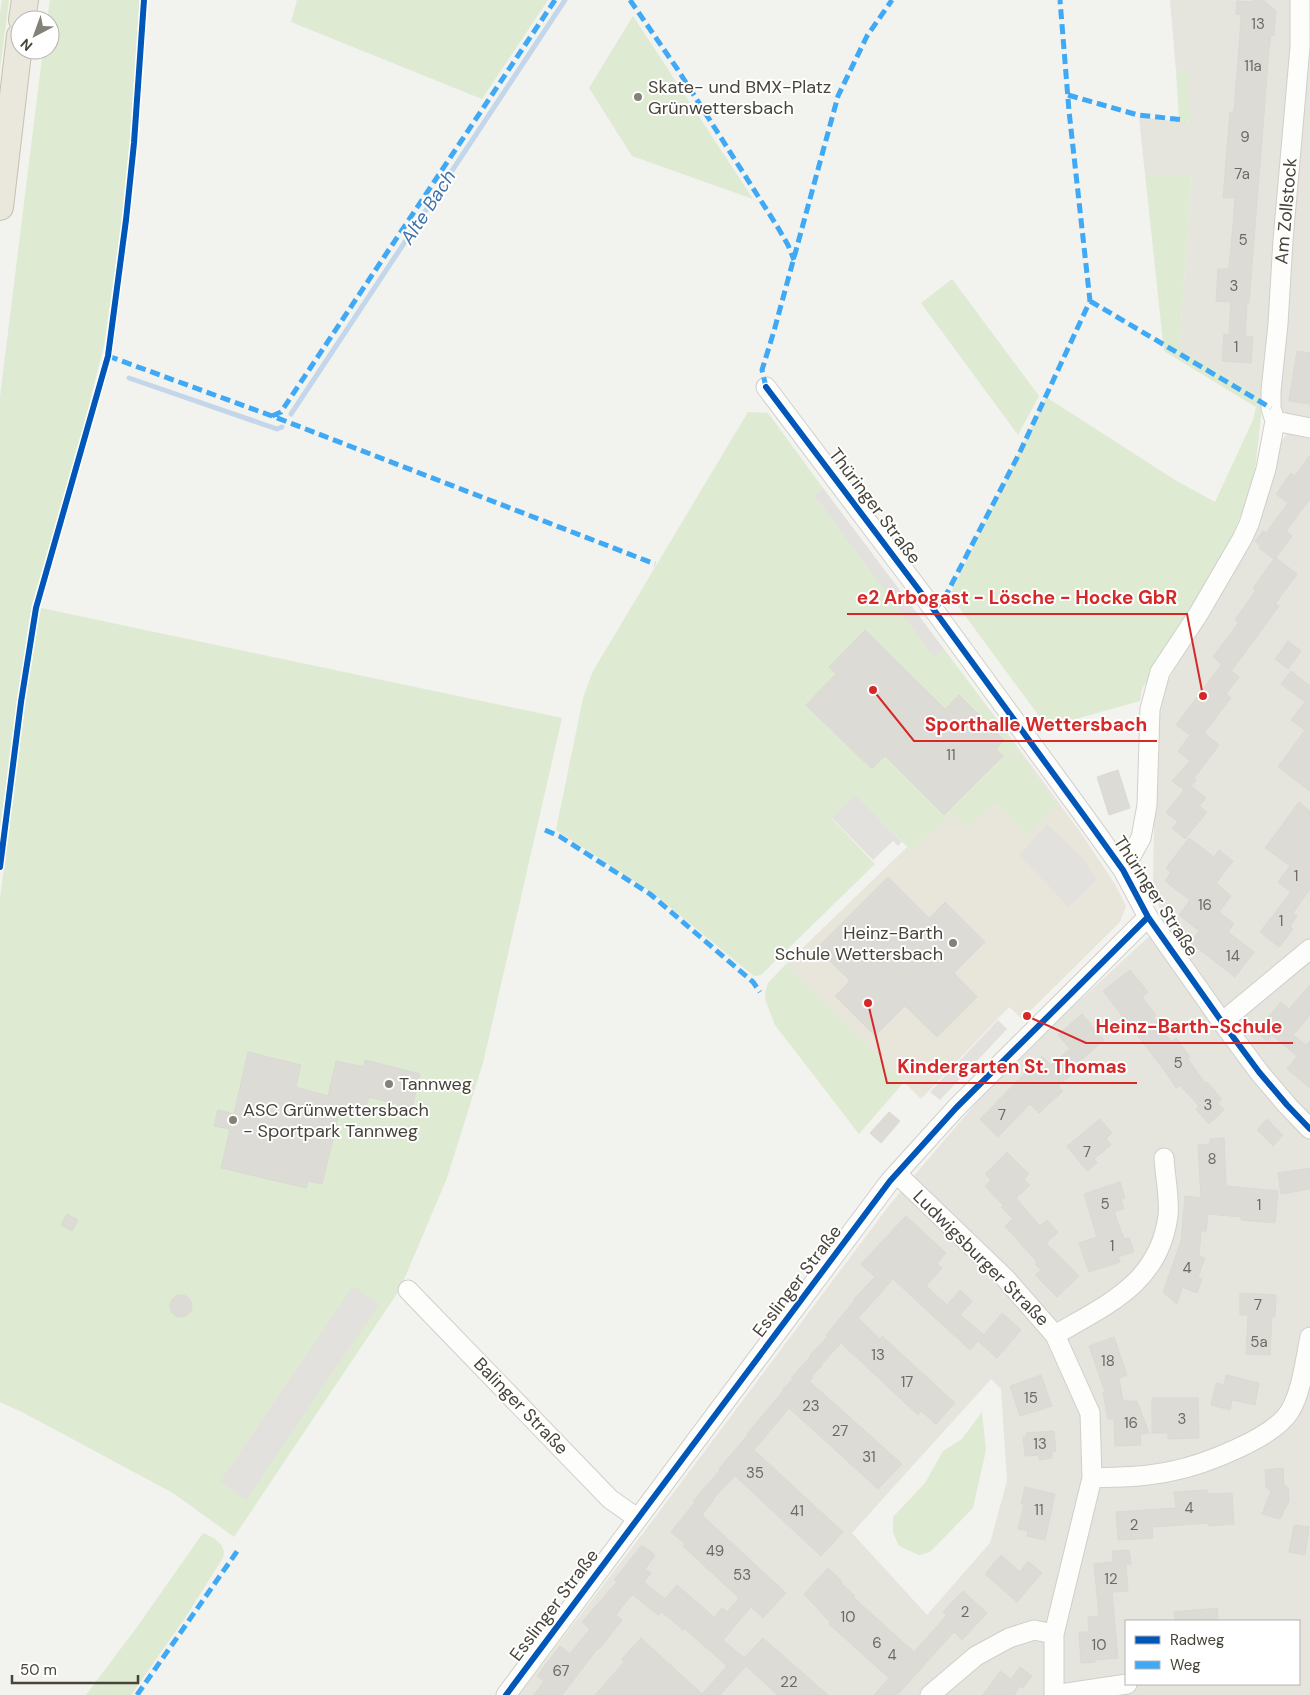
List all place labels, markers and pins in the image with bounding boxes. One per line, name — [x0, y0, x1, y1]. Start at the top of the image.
place label: Skate- und BMX-Platz Grünwettersbach — [648, 75, 831, 120]
marker: Skate- und BMX-Platz Grünwettersbach — [632, 91, 644, 103]
callout: e2 Arbogast - Lösche - Hocke GbR — [847, 580, 1187, 614]
callout: Sporthalle Wettersbach — [914, 707, 1157, 741]
place label: Heinz-Barth Schule Wettersbach — [775, 921, 943, 966]
marker: Heinz-Barth Schule Wettersbach — [947, 937, 959, 949]
callout: Heinz-Barth-Schule — [1086, 1009, 1293, 1043]
callout: Kindergarten St. Thomas — [887, 1049, 1137, 1083]
place label: Tannweg — [399, 1072, 472, 1096]
marker: Tannweg — [383, 1078, 395, 1090]
place label: ASC Grünwettersbach - Sportpark Tannweg — [243, 1098, 429, 1143]
marker: ASC Grünwettersbach - Sportpark Tannweg — [227, 1114, 239, 1126]

